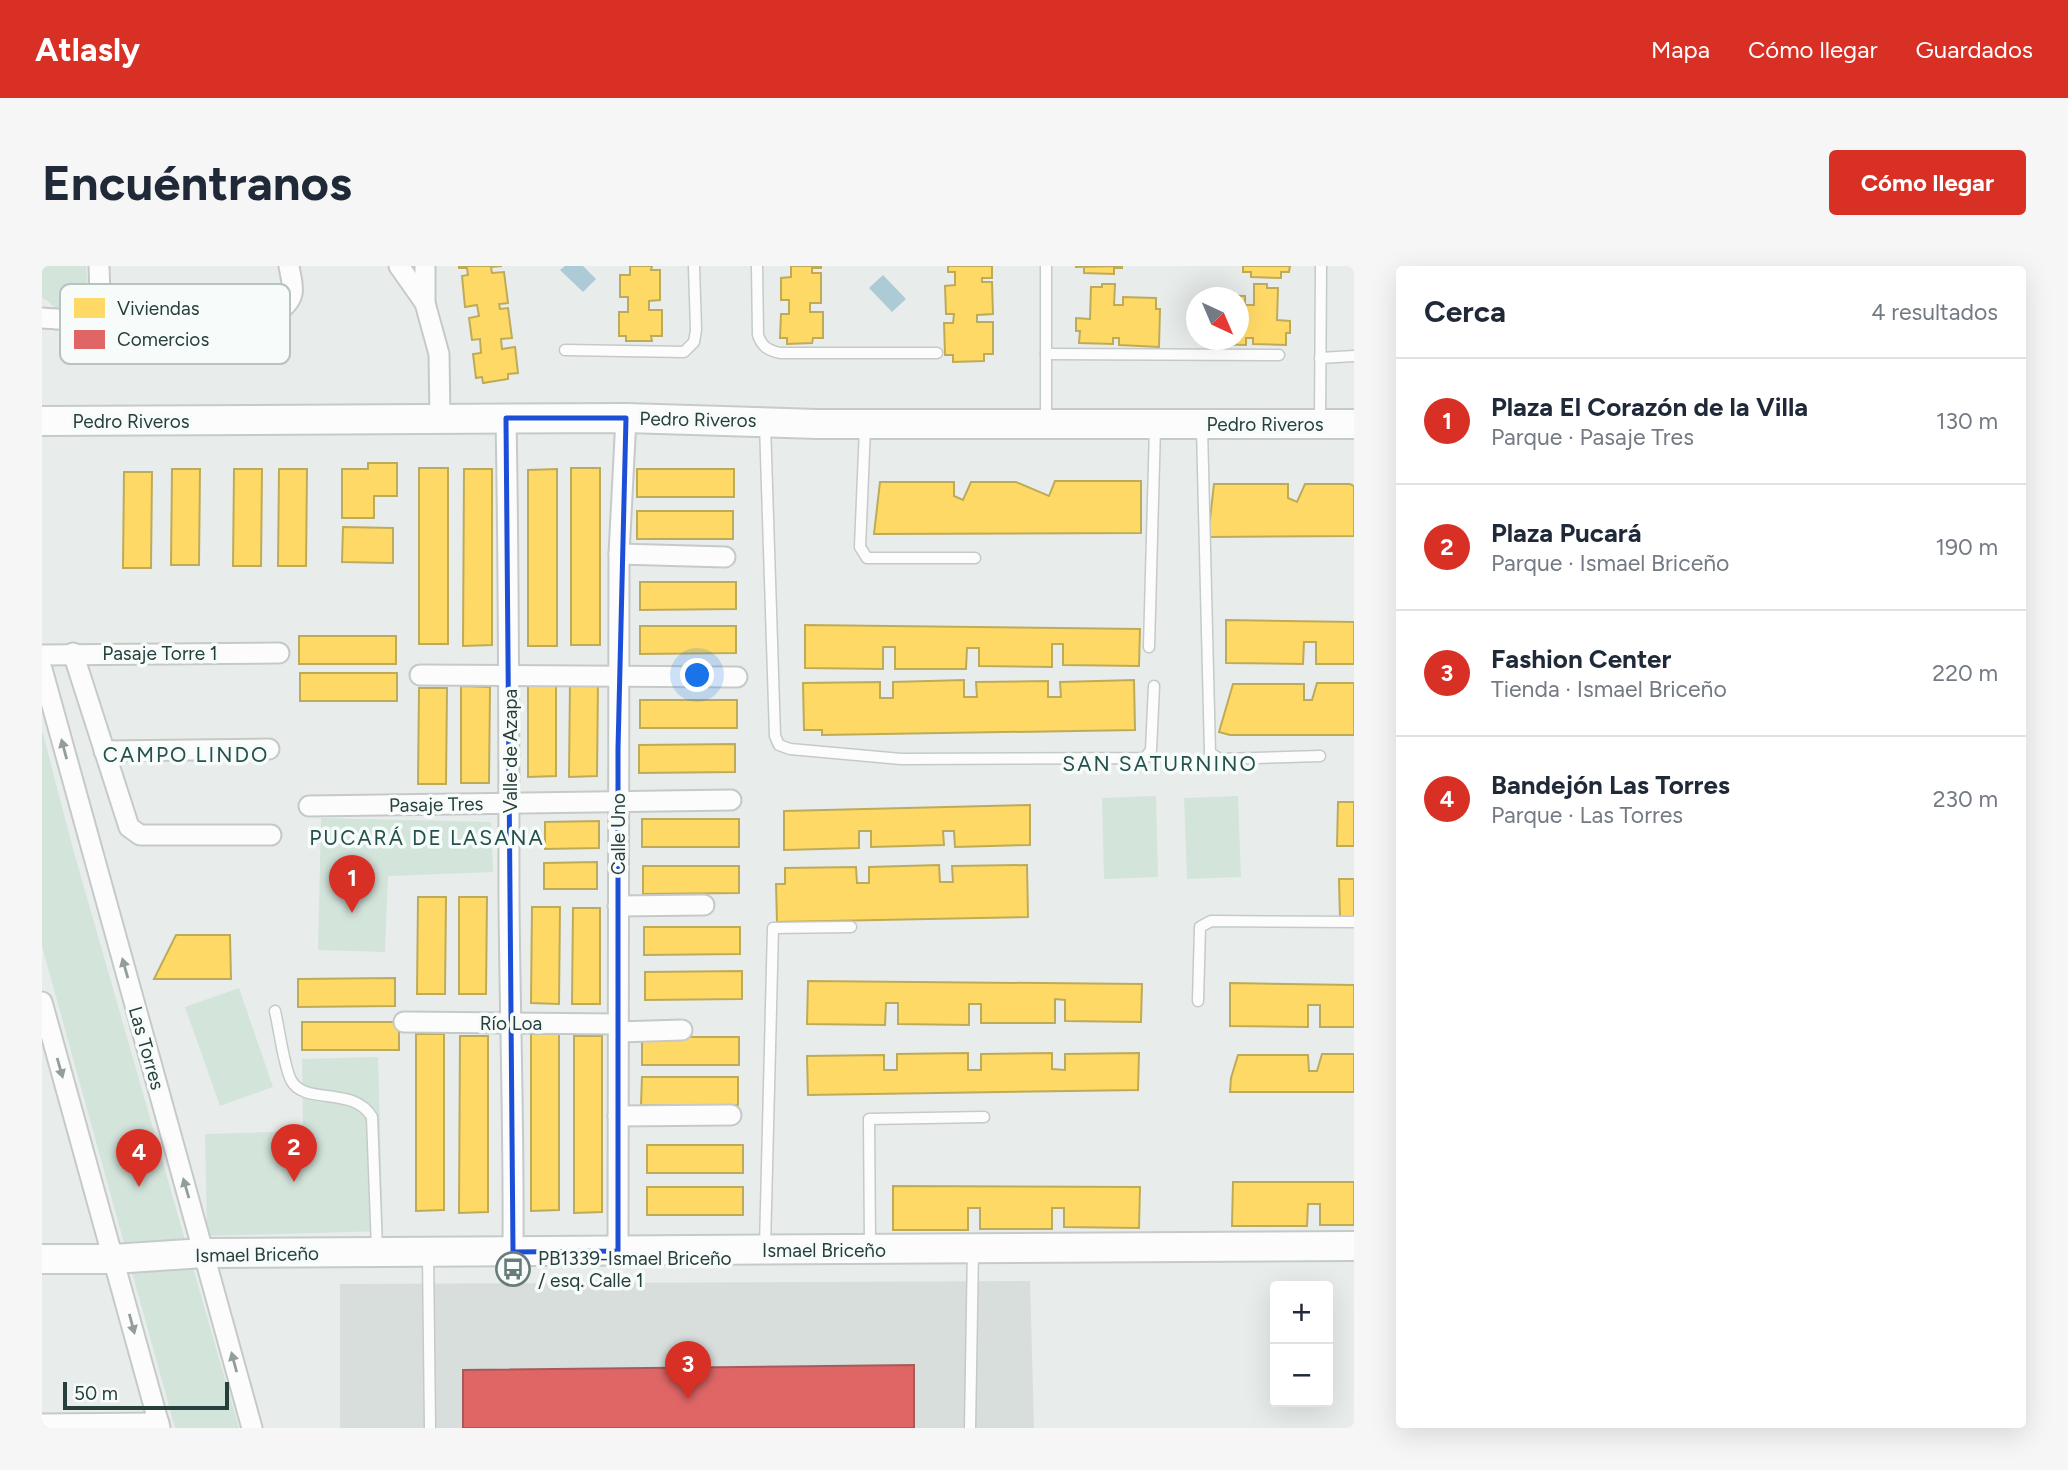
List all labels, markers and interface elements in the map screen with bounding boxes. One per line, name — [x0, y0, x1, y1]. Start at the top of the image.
text: Atlasly — [35, 30, 140, 69]
text: Mapa — [1651, 35, 1710, 64]
text: Cómo llegar — [1748, 35, 1878, 64]
text: Guardados — [1916, 35, 2033, 64]
button: Cómo llegar — [1829, 150, 2026, 215]
text: Encuéntranos — [42, 153, 352, 212]
legend — [60, 284, 290, 364]
north arrow — [1186, 287, 1249, 350]
text: Cerca — [1424, 293, 1506, 330]
text: Viviendas — [117, 297, 200, 320]
text: 4 resultados — [1871, 298, 1998, 326]
text: Comercios — [117, 328, 209, 351]
text: Plaza El Corazón de la Villa — [1491, 391, 1808, 423]
street label: Pedro Riveros — [639, 407, 757, 432]
text: 1 — [1442, 407, 1452, 435]
text: 130 m — [1936, 407, 1998, 435]
street label: Pedro Riveros — [72, 410, 190, 433]
street label: Pedro Riveros — [1206, 413, 1324, 436]
text: Parque · Pasaje Tres — [1491, 423, 1694, 451]
text: Plaza Pucará — [1491, 517, 1641, 549]
text: 2 — [1440, 533, 1454, 561]
text: 190 m — [1935, 533, 1998, 561]
text: Parque · Ismael Briceño — [1491, 549, 1729, 577]
street label: Pasaje Torre 1 — [102, 642, 218, 665]
text: Fashion Center — [1491, 643, 1671, 675]
your location — [680, 658, 714, 692]
text: 3 — [1441, 659, 1453, 687]
text: 220 m — [1932, 659, 1998, 687]
text: Tienda · Ismael Briceño — [1491, 675, 1727, 703]
street label: Valle de Azapa — [499, 689, 522, 813]
one-way arrow — [58, 738, 69, 760]
district label: CAMPO LINDO — [103, 742, 269, 767]
district label: SAN SATURNINO — [1062, 751, 1258, 776]
text: Bandejón Las Torres — [1491, 769, 1730, 801]
text: 4 — [1440, 785, 1454, 813]
text: 230 m — [1933, 785, 1998, 813]
street label: Pasaje Tres — [389, 792, 484, 817]
street label: Calle Uno — [607, 793, 630, 875]
text: Parque · Las Torres — [1491, 801, 1683, 829]
district label: PUCARÁ DE LASANA — [309, 825, 545, 850]
pin: 1 — [329, 855, 375, 913]
one-way arrow — [119, 957, 130, 979]
street label: Las Torres — [124, 1004, 169, 1093]
street label: Río Loa — [480, 1012, 542, 1035]
one-way arrow — [56, 1058, 66, 1079]
pin: 2 — [271, 1124, 317, 1182]
pin: 4 — [116, 1129, 162, 1187]
one-way arrow — [180, 1176, 191, 1198]
street label: Ismael Briceño — [762, 1239, 886, 1262]
street label: Ismael Briceño — [195, 1242, 319, 1267]
place label: PB1339-Ismael Briceño / esq. Calle 1 — [538, 1247, 732, 1292]
bus stop icon: PB1339-Ismael Briceño / esq. Calle 1 — [494, 1250, 532, 1288]
map controls — [1270, 1281, 1333, 1407]
button: + — [1270, 1281, 1333, 1344]
one-way arrow — [127, 1313, 138, 1335]
pin: 3 — [665, 1341, 711, 1399]
button: − — [1270, 1344, 1333, 1407]
one-way arrow — [228, 1351, 239, 1373]
scale bar — [63, 1379, 229, 1411]
text: 50 m — [74, 1382, 118, 1405]

